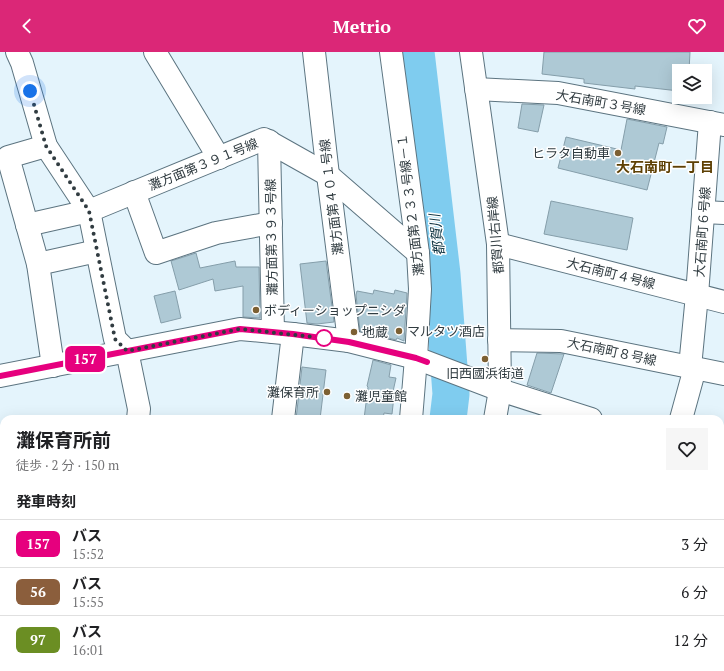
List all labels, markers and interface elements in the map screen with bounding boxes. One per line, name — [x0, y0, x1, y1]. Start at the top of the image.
text: Metrio — [333, 14, 391, 38]
icon: back — [16, 15, 38, 37]
icon: heart — [686, 15, 708, 37]
map controls — [672, 64, 712, 104]
button: layers — [672, 64, 712, 104]
your location — [20, 81, 40, 101]
street label: 大石南町３号線 — [555, 85, 647, 119]
street label: 灘方面第２３３号線－１ — [392, 133, 428, 277]
street label: 灘方面第３９１号線 — [145, 134, 261, 194]
street label: 灘方面第４０１号線 — [315, 138, 347, 256]
place label: ヒラタ自動車 — [532, 144, 610, 162]
marker: ヒラタ自動車 — [613, 148, 623, 158]
district label: 大石南町一丁目 — [616, 157, 714, 176]
street label: 灘方面第３９３号線 — [261, 178, 281, 296]
street label: 大石南町６号線 — [690, 186, 714, 278]
street label: 都賀川右岸線 — [483, 195, 507, 275]
water label: 都賀川 — [424, 211, 448, 257]
street label: 大石南町４号線 — [565, 253, 657, 293]
place label: ボディーショップニシダ — [264, 301, 406, 319]
marker: ボディーショップニシダ — [251, 305, 261, 315]
place label: マルタツ酒店 — [407, 322, 485, 340]
place label: 地蔵 — [362, 323, 388, 341]
marker: マルタツ酒店 — [394, 326, 404, 336]
marker: 地蔵 — [349, 327, 359, 337]
unlabelled marker — [315, 329, 333, 347]
street label: 大石南町８号線 — [566, 333, 658, 369]
line badge: 157 — [62, 346, 108, 372]
text: 157 — [73, 349, 97, 368]
marker: 旧西國浜街道 — [480, 354, 490, 364]
place label: 旧西國浜街道 — [446, 364, 524, 382]
place label: 灘保育所 — [267, 383, 319, 401]
marker: 灘保育所 — [322, 387, 332, 397]
place label: 灘児童館 — [355, 387, 407, 405]
marker: 灘児童館 — [342, 391, 352, 401]
text: 灘保育所前 — [16, 427, 111, 452]
button: heart — [666, 428, 708, 470]
text: 徒歩 · 2 分 · 150 m — [16, 456, 119, 474]
text: 発車時刻 — [16, 491, 76, 511]
text: バス — [72, 525, 102, 545]
text: 157 — [26, 534, 50, 553]
text: 3 分 — [681, 534, 708, 554]
text: 15:52 — [72, 545, 104, 563]
text: バス — [72, 573, 102, 593]
text: 56 — [30, 582, 46, 601]
text: 6 分 — [681, 582, 708, 602]
text: 15:55 — [72, 593, 104, 611]
text: バス — [72, 621, 102, 641]
text: 97 — [30, 630, 46, 649]
text: 12 分 — [673, 630, 708, 650]
text: 16:01 — [72, 641, 104, 659]

